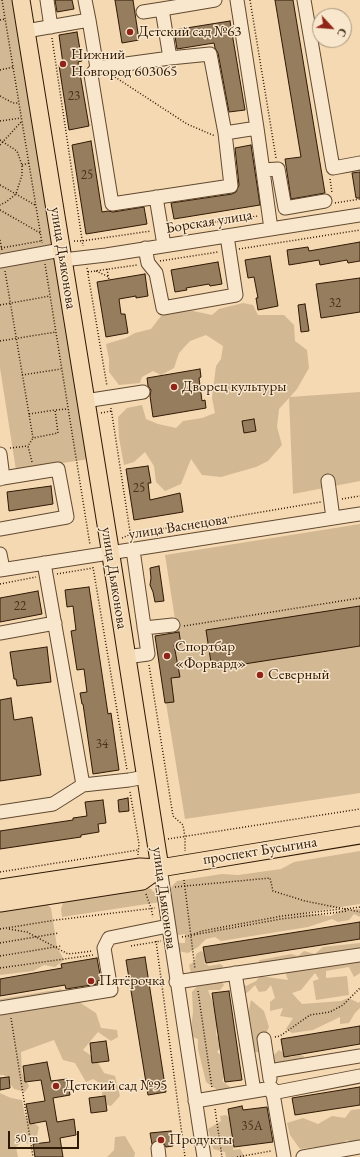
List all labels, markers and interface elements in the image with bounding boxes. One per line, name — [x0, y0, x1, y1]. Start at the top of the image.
north arrow — [312, 8, 352, 48]
place label: Детский сад №63 — [138, 23, 242, 41]
text: С — [334, 26, 350, 39]
marker: Детский сад №63 — [125, 27, 135, 37]
place label: Нижний Новгород 603065 — [71, 46, 178, 81]
marker: Нижний Новгород 603065 — [58, 59, 68, 69]
house number: 23 — [68, 88, 80, 104]
house number: 25 — [81, 167, 93, 183]
street label: улица Дьяконова — [46, 206, 80, 310]
street label: Борская улица — [164, 206, 254, 238]
house number: 32 — [329, 295, 341, 311]
place label: Дворец культуры — [182, 378, 286, 396]
marker: Дворец культуры — [169, 382, 179, 392]
house number: 25 — [133, 480, 145, 496]
street label: улица Васнецова — [127, 510, 229, 544]
street label: улица Дьяконова — [97, 526, 131, 630]
house number: 22 — [14, 598, 26, 614]
place label: Спортбар «Форвард» — [175, 638, 246, 673]
marker: Спортбар «Форвард» — [162, 651, 172, 661]
place label: Северный — [268, 666, 329, 684]
marker: Северный — [255, 670, 265, 680]
house number: 34 — [96, 736, 108, 752]
street label: проспект Бусыгина — [202, 833, 318, 869]
street label: улица Дьяконова — [148, 846, 180, 950]
place label: Пятёрочка — [99, 972, 165, 990]
marker: Пятёрочка — [86, 976, 96, 986]
place label: Детский сад №95 — [64, 1077, 168, 1095]
marker: Детский сад №95 — [51, 1081, 61, 1091]
house number: 35А — [241, 1118, 263, 1134]
scale bar — [10, 1123, 81, 1149]
text: 50 m — [15, 1130, 38, 1146]
place label: Продукты — [169, 1131, 232, 1149]
marker: Продукты — [156, 1135, 166, 1145]

